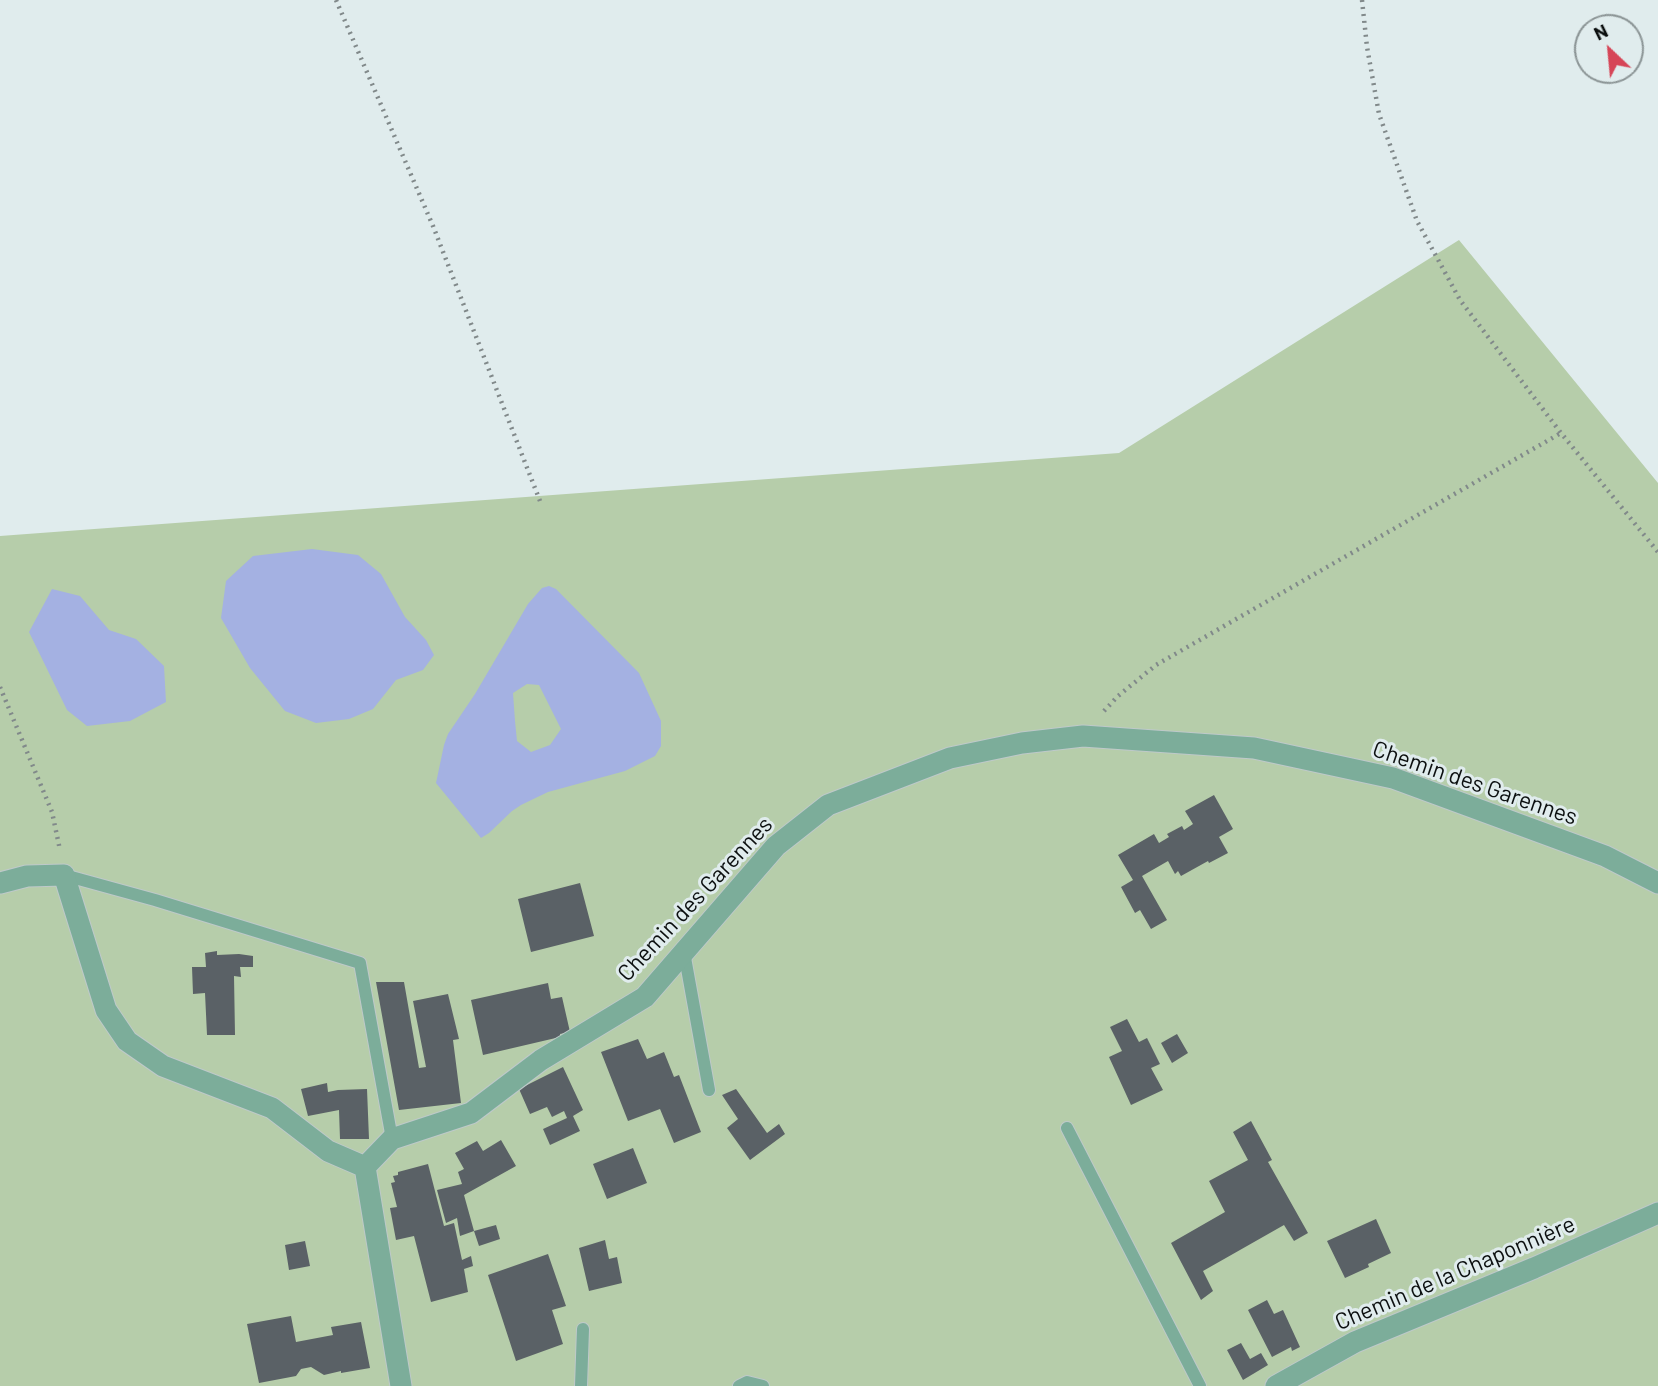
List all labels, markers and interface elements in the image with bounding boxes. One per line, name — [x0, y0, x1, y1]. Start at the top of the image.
north arrow — [1574, 14, 1644, 84]
text: N — [1590, 18, 1611, 45]
street label: Chemin des Garennes — [1369, 735, 1581, 831]
street label: Chemin des Garennes — [612, 811, 778, 987]
street label: Chemin de la Chaponnière — [1331, 1210, 1579, 1336]

